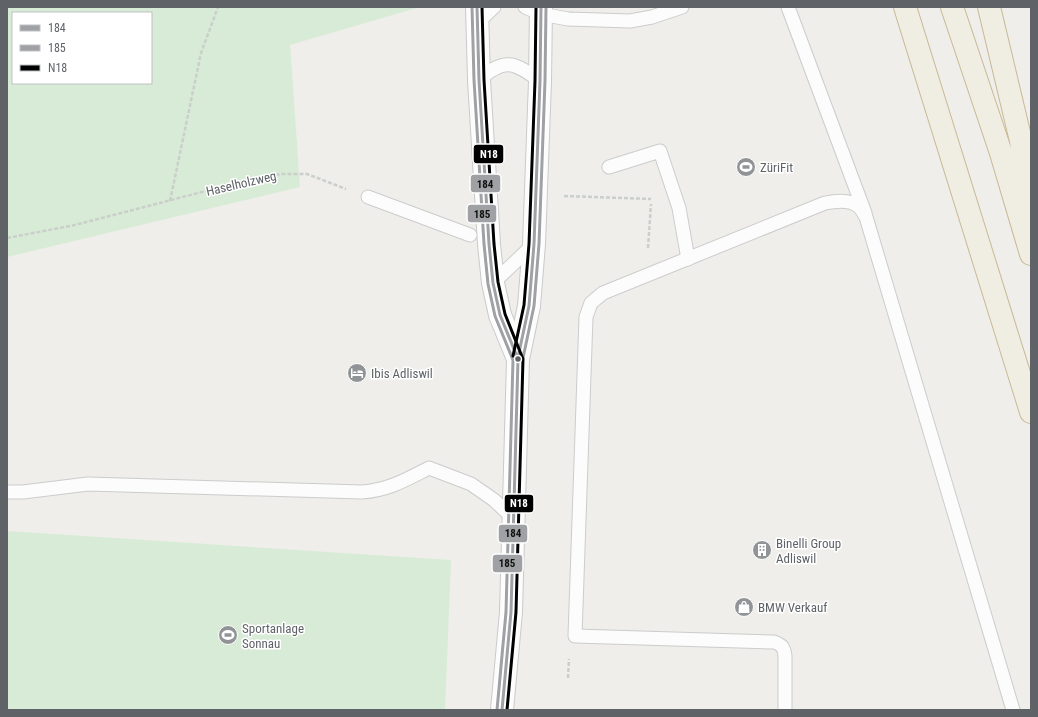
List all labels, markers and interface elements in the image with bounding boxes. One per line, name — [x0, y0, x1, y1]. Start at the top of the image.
legend — [12, 12, 152, 84]
text: 184 — [48, 21, 66, 35]
text: 185 — [48, 41, 66, 55]
text: N18 — [48, 61, 67, 75]
line badge: N18 — [473, 144, 504, 164]
text: N18 — [480, 148, 498, 161]
sports icon: ZüriFit — [735, 156, 757, 178]
place label: ZüriFit — [760, 160, 793, 175]
street label: Haselholzweg — [204, 168, 278, 199]
line badge: 184 — [470, 174, 501, 193]
text: 184 — [477, 178, 494, 191]
line badge: 185 — [467, 204, 497, 223]
text: 185 — [474, 208, 491, 221]
unlabelled marker — [513, 354, 523, 364]
hotel icon: Ibis Adliswil — [346, 362, 368, 384]
place label: Ibis Adliswil — [371, 366, 433, 381]
line badge: N18 — [504, 494, 534, 513]
text: N18 — [510, 497, 528, 510]
line badge: 184 — [498, 524, 528, 543]
text: 184 — [505, 527, 522, 540]
place label: Binelli Group Adliswil — [776, 536, 841, 566]
building icon: Binelli Group Adliswil — [751, 539, 773, 561]
line badge: 185 — [492, 554, 523, 573]
text: 185 — [499, 557, 516, 570]
shop icon: BMW Verkauf — [733, 596, 755, 618]
place label: BMW Verkauf — [758, 600, 827, 615]
place label: Sportanlage Sonnau — [242, 621, 304, 651]
sports icon: Sportanlage Sonnau — [217, 624, 239, 646]

